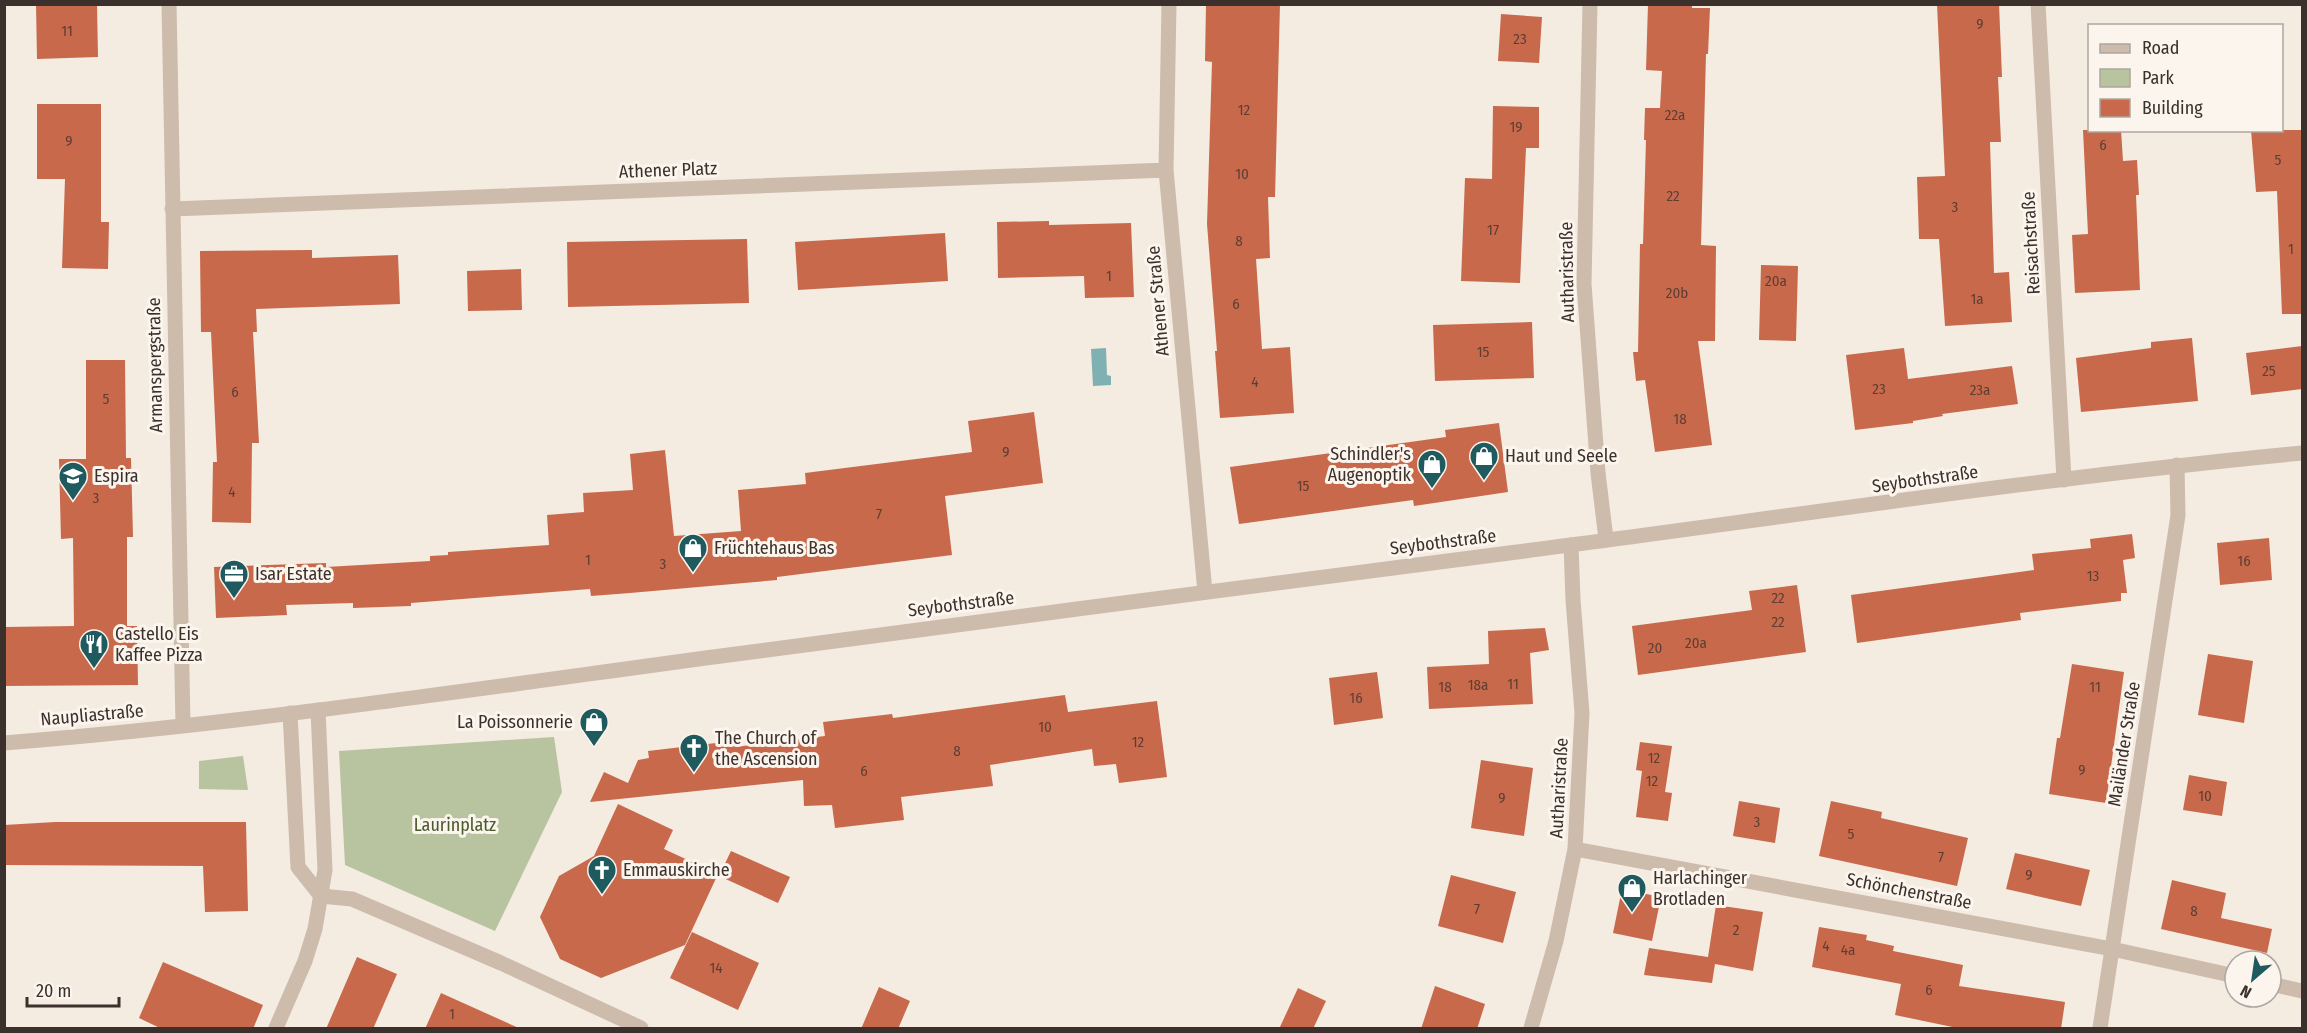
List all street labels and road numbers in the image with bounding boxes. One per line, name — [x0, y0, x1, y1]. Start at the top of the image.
street label: Athener Platz — [618, 157, 718, 183]
street label: Reisachstraße — [2017, 191, 2045, 295]
street label: Autharistraße — [1555, 221, 1579, 322]
street label: Athener Straße — [1142, 245, 1174, 357]
street label: Armanspergstraße — [143, 297, 167, 433]
street label: Seybothstraße — [1871, 461, 1980, 497]
street label: Seybothstraße — [1389, 525, 1497, 559]
street label: Seybothstraße — [907, 587, 1015, 621]
street label: Mailänder Straße — [2103, 680, 2145, 808]
street label: Naupliastraße — [40, 700, 145, 730]
street label: Autharistraße — [1545, 737, 1573, 839]
street label: Schönchenstraße — [1844, 868, 1974, 914]

